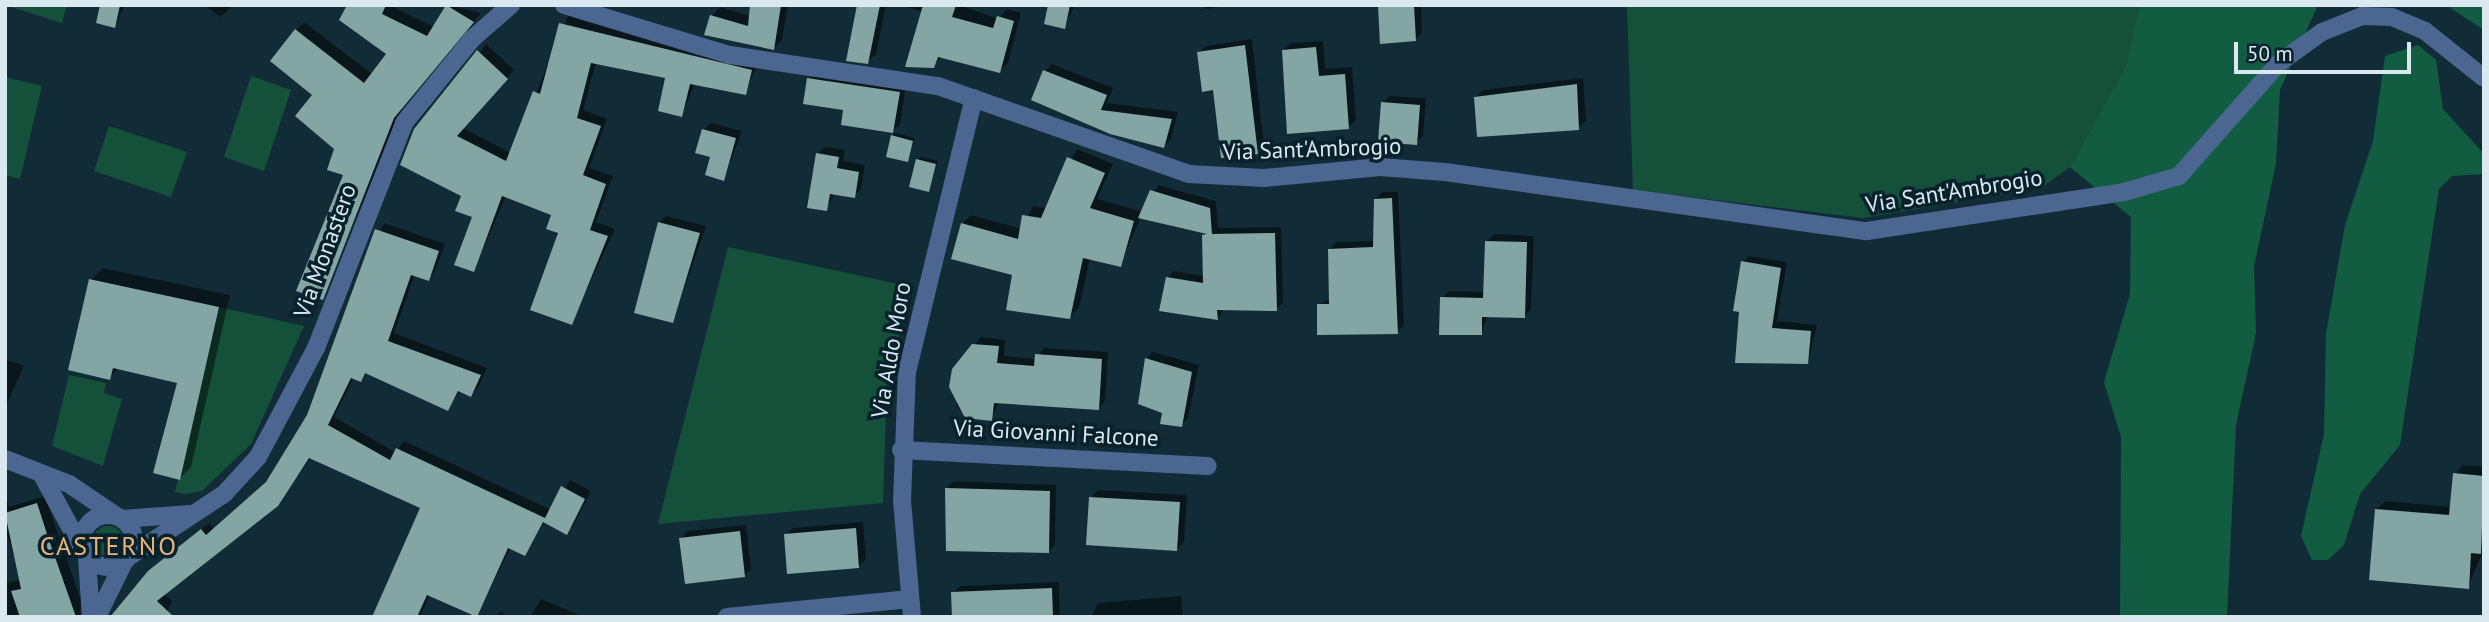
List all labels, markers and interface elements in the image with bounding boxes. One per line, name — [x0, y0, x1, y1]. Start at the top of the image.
scale bar — [2237, 28, 2414, 72]
text: 50 m — [2247, 40, 2293, 67]
street label: Via Sant'Ambrogio — [1222, 132, 1402, 166]
street label: Via Sant'Ambrogio — [1864, 163, 2044, 219]
street label: Via Monastero — [288, 180, 362, 322]
street label: Via Aldo Moro — [865, 279, 917, 421]
street label: Via Giovanni Falcone — [953, 414, 1159, 452]
district label: CASTERNO — [41, 530, 177, 562]

